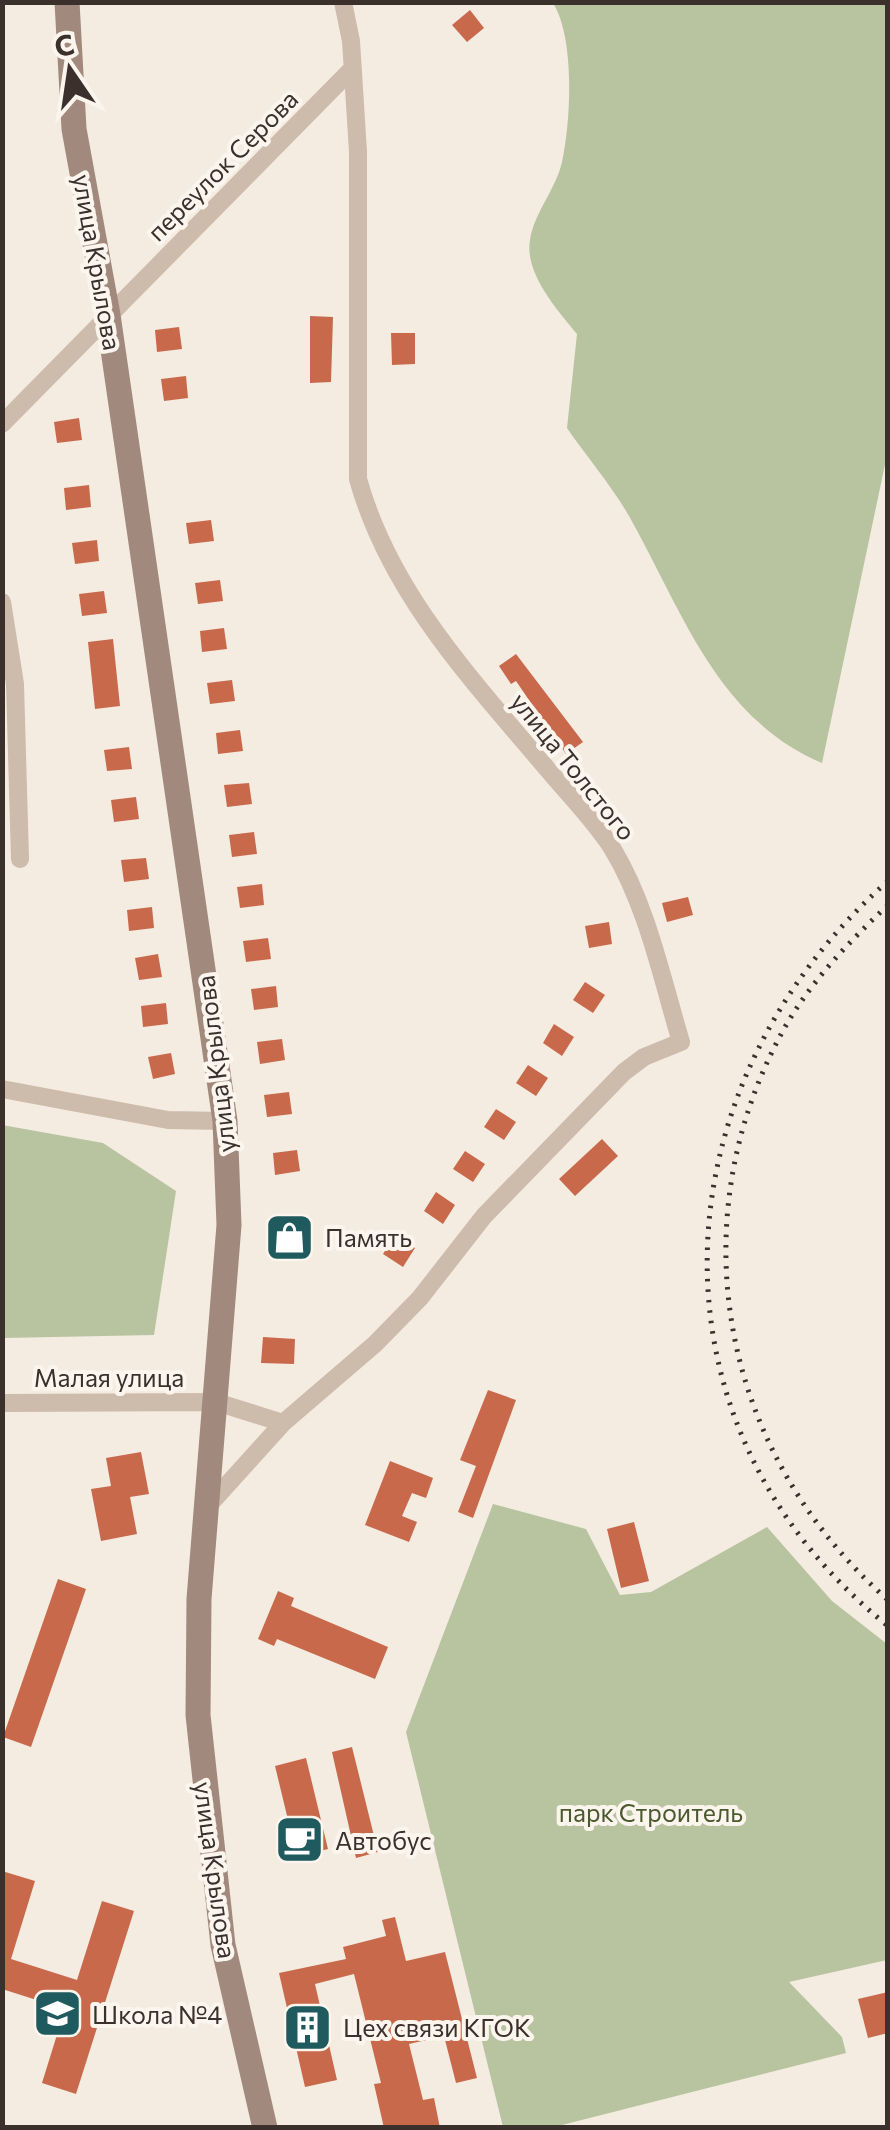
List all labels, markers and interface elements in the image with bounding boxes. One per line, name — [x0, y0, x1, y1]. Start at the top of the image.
north arrow — [20, 20, 120, 120]
text: С — [51, 26, 77, 63]
street label: переулок Серова — [140, 83, 304, 247]
street label: улица Крылова — [68, 172, 128, 352]
street label: улица Толстого — [505, 686, 643, 846]
street label: улица Крылова — [189, 974, 241, 1154]
shop icon: Память — [264, 1211, 316, 1263]
place label: Память — [325, 1222, 412, 1252]
street label: Малая улица — [34, 1362, 184, 1392]
street label: улица Крылова — [189, 1780, 243, 1960]
park label: парк Строитель — [559, 1797, 743, 1827]
cafe icon: Автобус — [274, 1814, 326, 1866]
place label: Автобус — [335, 1825, 432, 1855]
school or university icon: Школа №4 — [31, 1988, 83, 2040]
place label: Школа №4 — [92, 1999, 222, 2029]
building icon: Цех связи КГОК — [282, 2001, 334, 2053]
place label: Цех связи КГОК — [343, 2012, 531, 2042]

